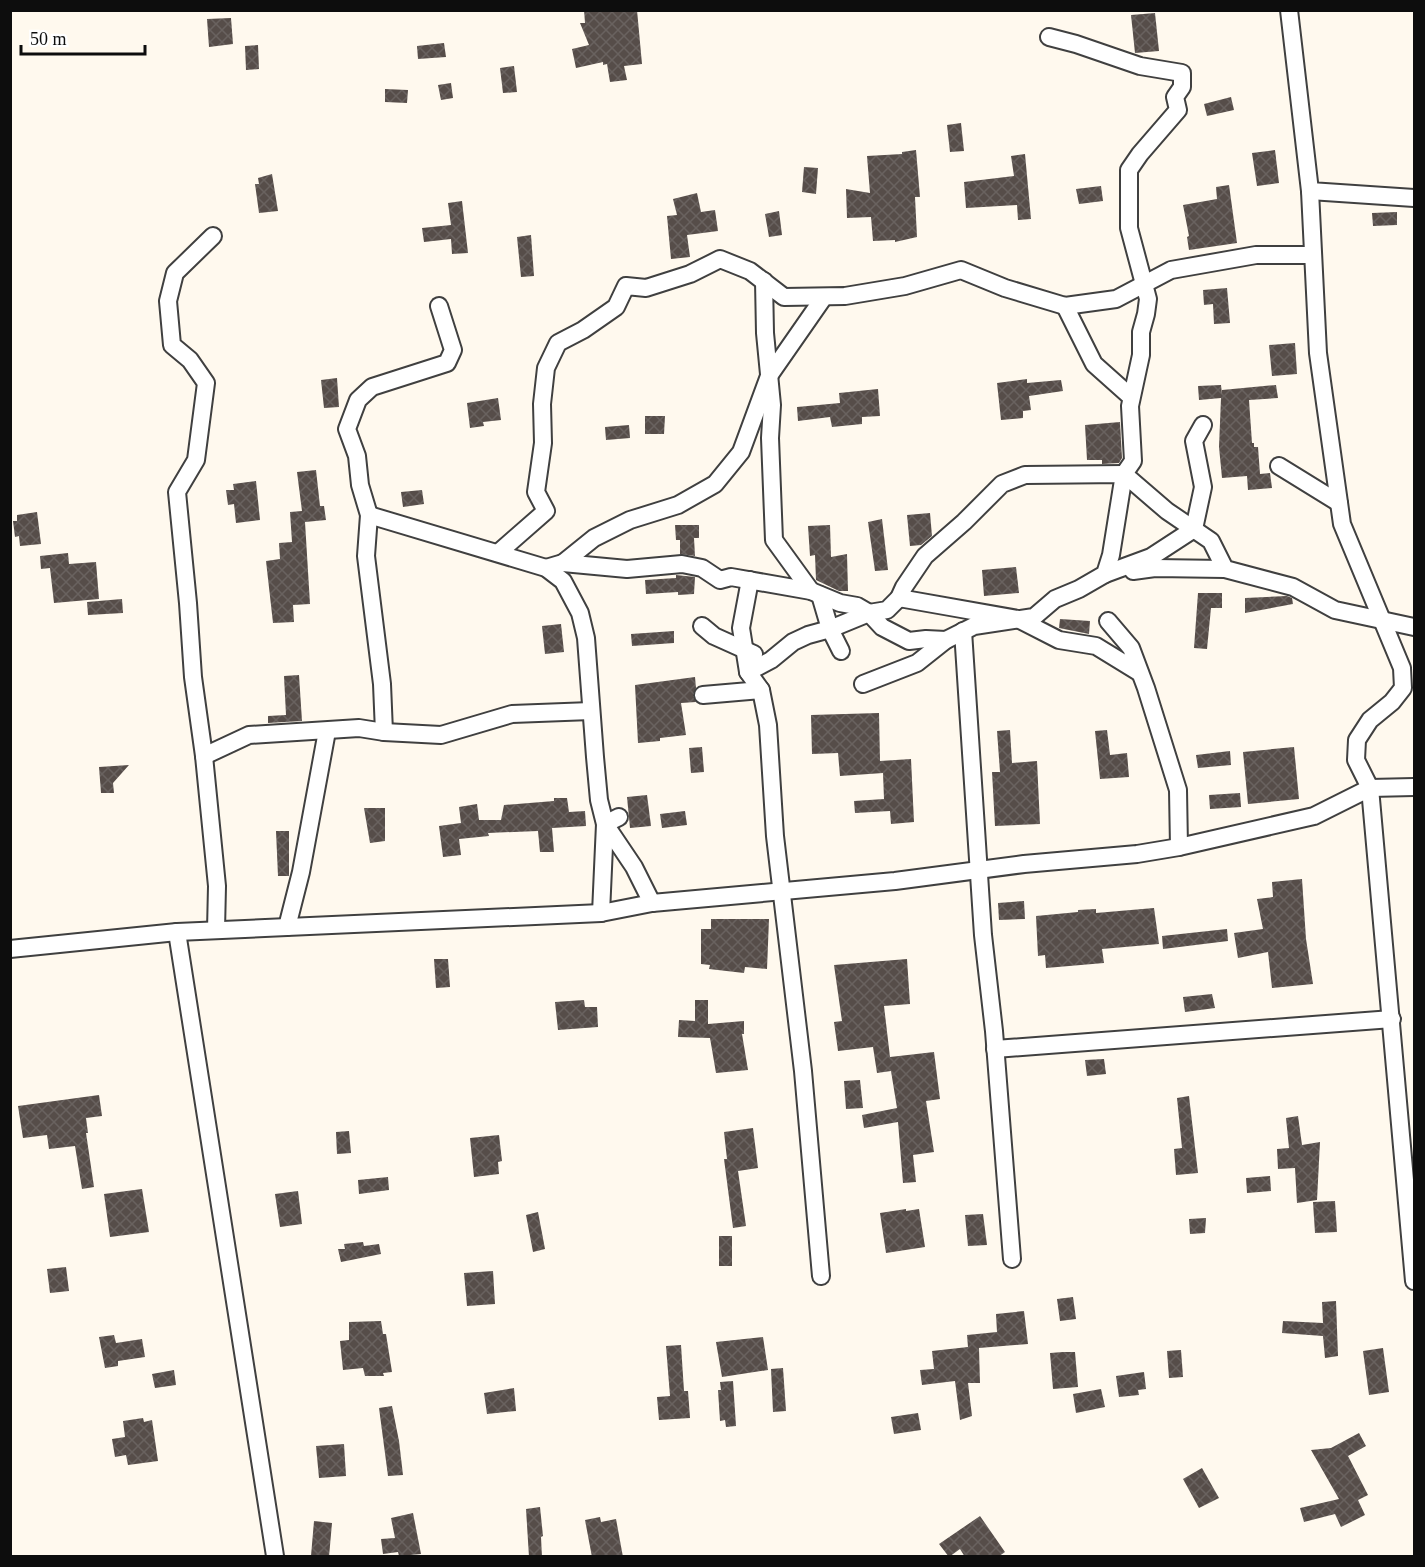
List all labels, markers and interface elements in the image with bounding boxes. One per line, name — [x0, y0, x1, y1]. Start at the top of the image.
scale bar — [21, 18, 146, 56]
text: 50 m — [30, 29, 67, 49]

